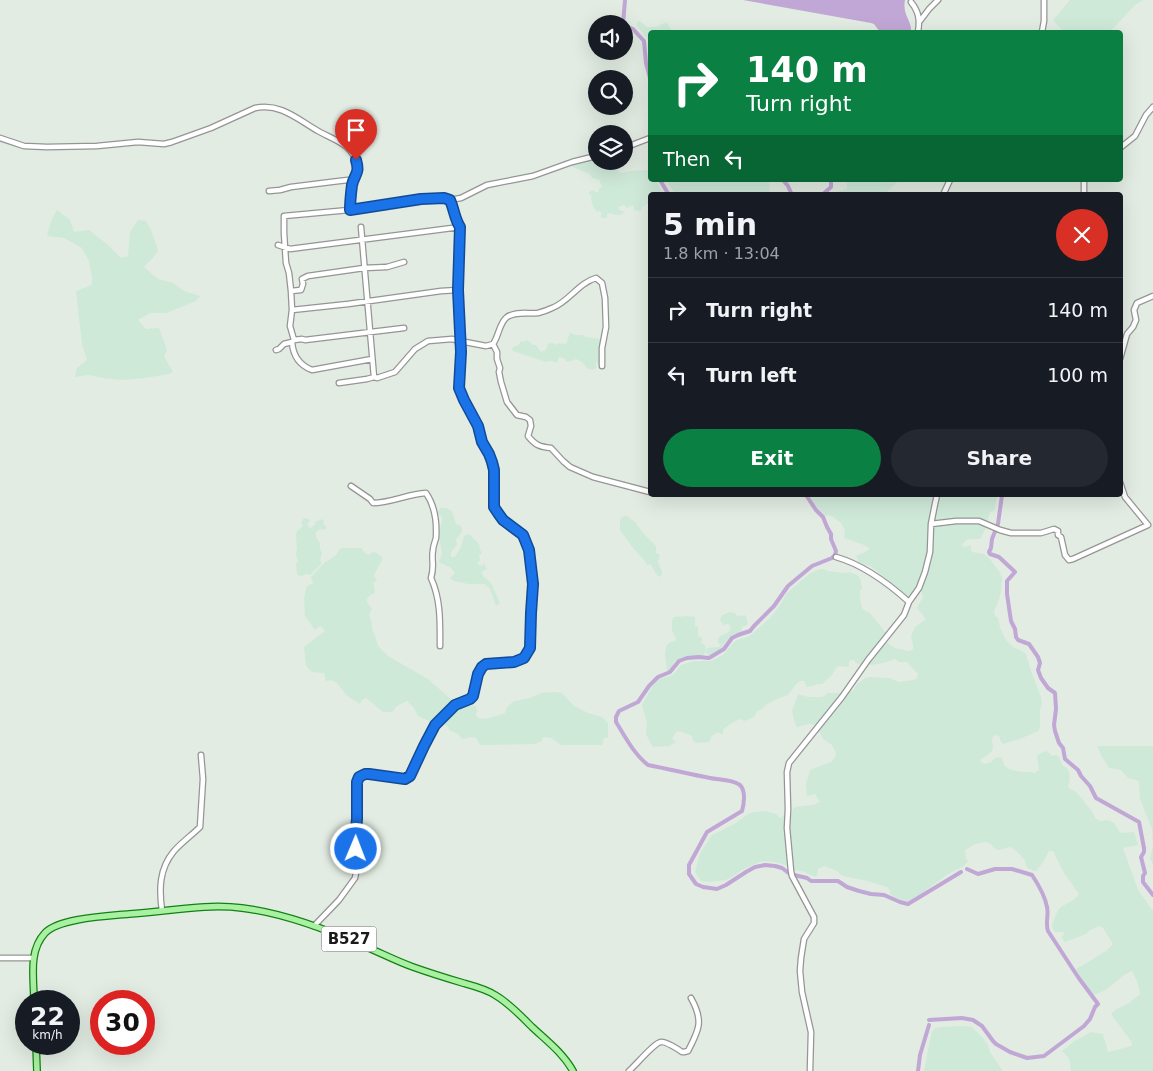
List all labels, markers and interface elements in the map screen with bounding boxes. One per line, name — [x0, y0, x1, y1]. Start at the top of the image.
map controls — [588, 15, 633, 170]
button: sound — [588, 15, 633, 60]
icon: right — [663, 50, 728, 115]
text: 140 m — [746, 50, 868, 90]
button: search — [588, 70, 633, 115]
text: Turn right — [746, 91, 851, 116]
pin — [335, 109, 377, 160]
icon: arrive — [342, 116, 370, 144]
button: layers — [588, 125, 633, 170]
icon: left — [720, 145, 748, 173]
text: Then — [663, 148, 710, 170]
text: 5 min — [663, 207, 757, 242]
button: close — [1056, 209, 1108, 261]
text: 1.8 km · 13:04 — [663, 244, 780, 263]
icon: right — [663, 296, 691, 324]
text: Turn right — [706, 299, 812, 321]
text: 140 m — [1047, 299, 1108, 321]
icon: left — [663, 361, 691, 389]
text: Turn left — [706, 364, 797, 386]
text: 100 m — [1047, 364, 1108, 386]
button: Exit — [663, 429, 881, 487]
button: Share — [891, 429, 1108, 487]
position arrow — [329, 822, 381, 874]
road number: B527 — [322, 926, 376, 952]
speed limit sign: 30 — [90, 990, 155, 1055]
text: 22 — [30, 1002, 65, 1031]
text: km/h — [32, 1028, 63, 1042]

